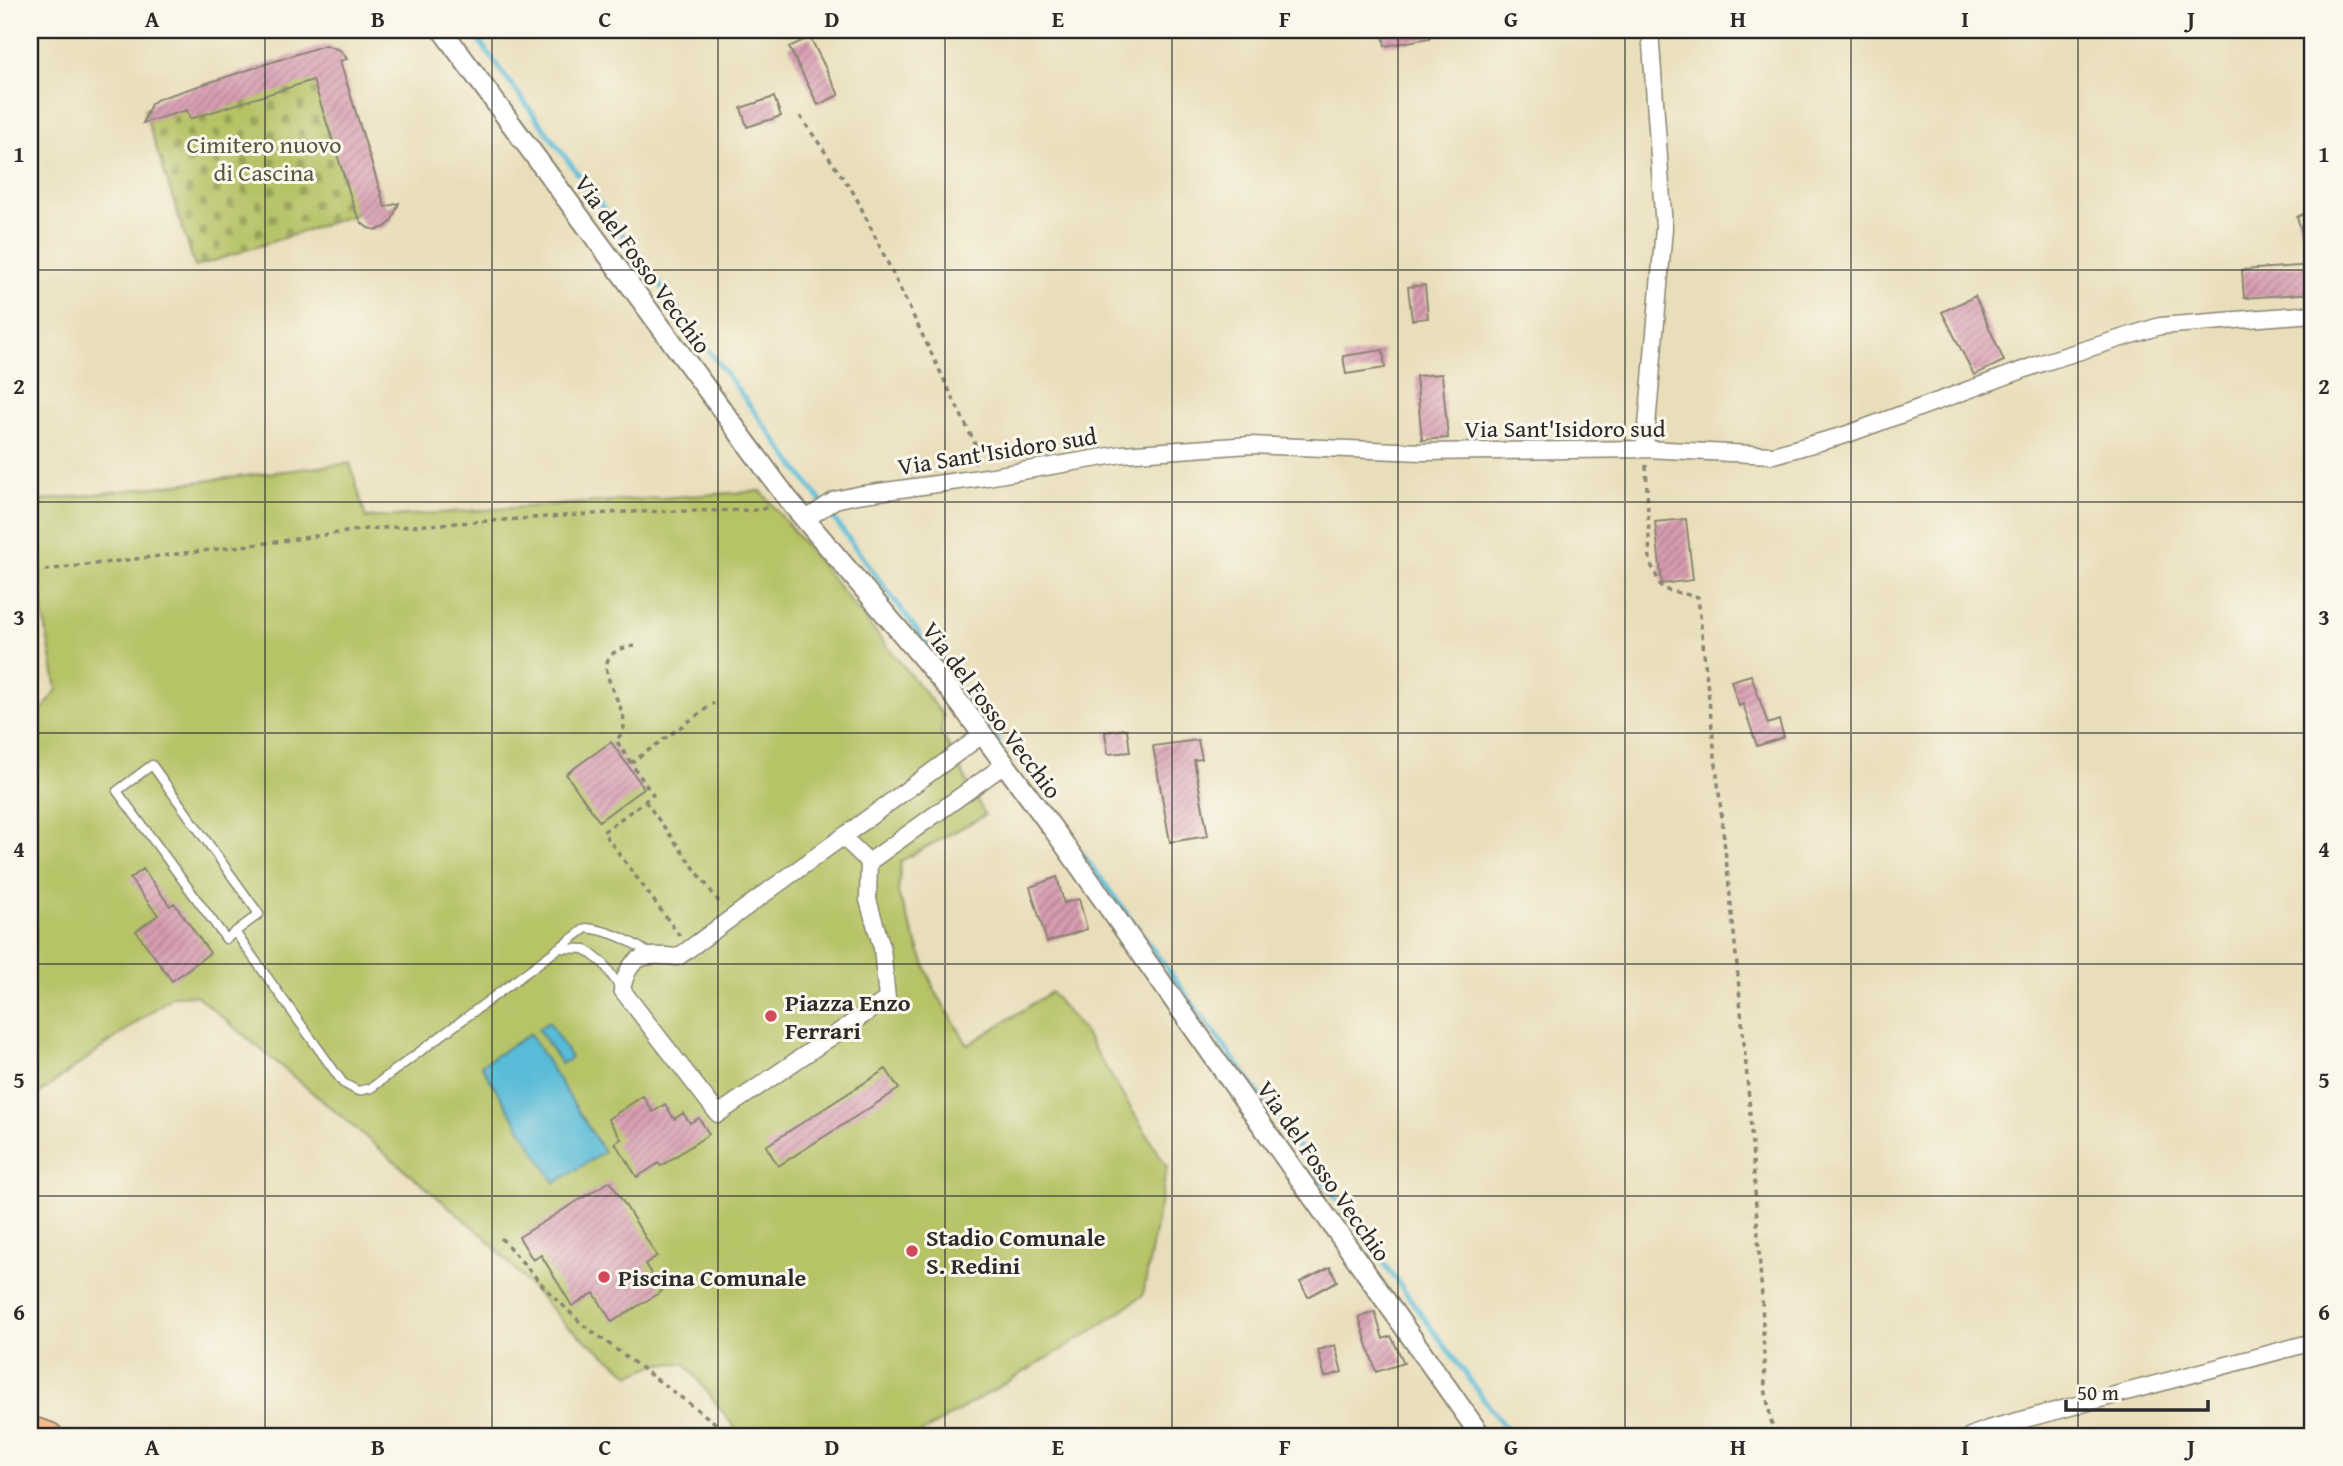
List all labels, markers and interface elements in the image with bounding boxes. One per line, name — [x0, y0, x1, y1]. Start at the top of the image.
text: A — [145, 2, 160, 35]
text: B — [371, 2, 385, 35]
text: C — [598, 2, 612, 35]
text: D — [825, 2, 840, 35]
text: E — [1052, 2, 1064, 35]
text: F — [1279, 2, 1291, 35]
text: G — [1504, 2, 1518, 35]
text: H — [1730, 2, 1746, 35]
text: I — [1961, 2, 1969, 35]
text: J — [2183, 2, 2195, 35]
park label: Cimitero nuovo di Cascina — [187, 127, 341, 190]
text: 1 — [13, 137, 25, 170]
text: 1 — [2318, 137, 2330, 170]
street label: Via del Fosso Vecchio — [566, 167, 720, 361]
text: 2 — [13, 369, 25, 402]
text: 2 — [2318, 369, 2330, 402]
street label: Via Sant'Isidoro sud — [1464, 411, 1666, 446]
street label: Via Sant'Isidoro sud — [895, 418, 1099, 484]
text: 3 — [13, 600, 25, 633]
text: 3 — [2318, 600, 2330, 633]
street label: Via del Fosso Vecchio — [914, 614, 1070, 806]
text: 4 — [13, 832, 25, 865]
text: 4 — [2318, 832, 2330, 865]
place label: Piazza Enzo Ferrari — [785, 985, 911, 1048]
marker: Piazza Enzo Ferrari — [763, 1008, 779, 1024]
text: 5 — [13, 1063, 25, 1096]
text: 5 — [2318, 1063, 2330, 1096]
street label: Via del Fosso Vecchio — [1248, 1073, 1400, 1269]
place label: Stadio Comunale S. Redini — [926, 1220, 1106, 1283]
marker: Stadio Comunale S. Redini — [904, 1243, 920, 1259]
place label: Piscina Comunale — [618, 1260, 807, 1295]
marker: Piscina Comunale — [596, 1269, 612, 1285]
text: 6 — [13, 1295, 25, 1328]
text: 6 — [2318, 1295, 2330, 1328]
scale bar — [2066, 1368, 2208, 1412]
text: 50 m — [2077, 1377, 2119, 1408]
text: A — [145, 1430, 160, 1463]
text: B — [371, 1430, 385, 1463]
text: C — [598, 1430, 612, 1463]
text: D — [825, 1430, 840, 1463]
text: E — [1052, 1430, 1064, 1463]
text: F — [1279, 1430, 1291, 1463]
text: G — [1504, 1430, 1518, 1463]
text: H — [1730, 1430, 1746, 1463]
text: I — [1961, 1430, 1969, 1463]
text: J — [2183, 1430, 2195, 1463]

